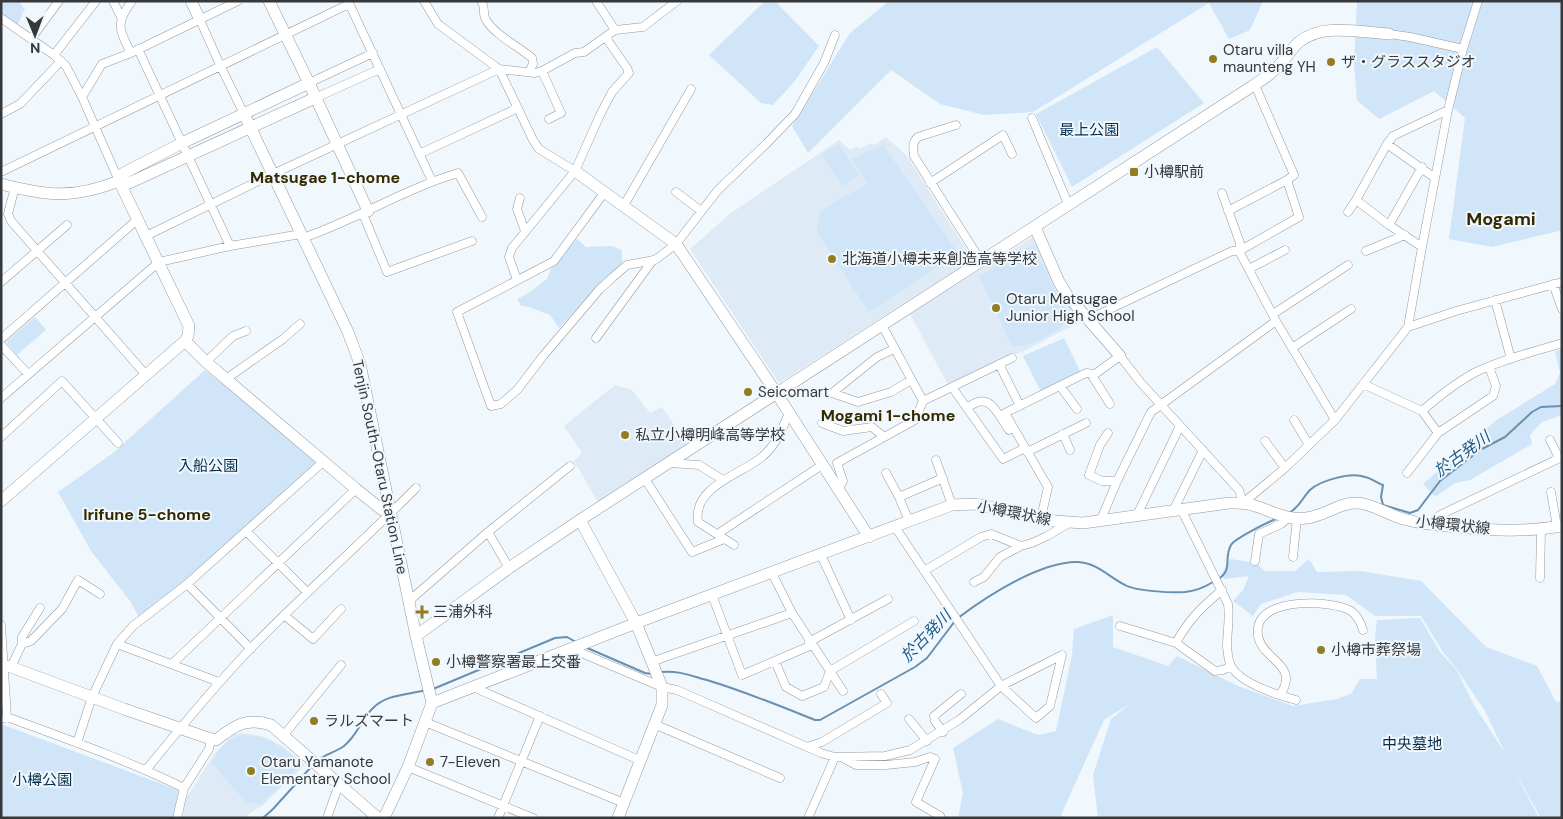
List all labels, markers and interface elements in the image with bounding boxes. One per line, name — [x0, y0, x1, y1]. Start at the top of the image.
north arrow — [10, 10, 60, 60]
text: N — [30, 39, 40, 57]
place label: Otaru villa maunteng YH — [1223, 40, 1316, 77]
place label: ザ・グラススタジオ — [1341, 52, 1476, 72]
marker: Otaru villa maunteng YH — [1207, 53, 1219, 65]
marker: ザ・グラススタジオ — [1325, 56, 1337, 68]
park label: 最上公園 — [1059, 120, 1119, 140]
place label: 小樽駅前 — [1144, 162, 1204, 182]
marker: 小樽駅前 — [1128, 166, 1140, 178]
district label: Matsugae 1-chome — [250, 167, 400, 188]
district label: Mogami — [1466, 207, 1536, 231]
place label: 北海道小樽未来創造高等学校 — [842, 249, 1037, 269]
marker: 北海道小樽未来創造高等学校 — [826, 253, 838, 265]
place label: Otaru Matsugae Junior High School — [1006, 289, 1135, 326]
marker: Otaru Matsugae Junior High School — [990, 302, 1002, 314]
street label: Tenjin South-Otaru Station Line — [347, 358, 413, 576]
place label: Seicomart — [758, 382, 829, 402]
marker: Seicomart — [742, 386, 754, 398]
district label: Mogami 1-chome — [821, 405, 955, 426]
place label: 私立小樽明峰高等学校 — [635, 425, 785, 445]
water label: 於古発川 — [1430, 426, 1496, 481]
marker: 私立小樽明峰高等学校 — [619, 429, 631, 441]
park label: 入船公園 — [178, 456, 238, 476]
street label: 小樽環状線 — [975, 496, 1053, 530]
district label: Irifune 5-chome — [83, 504, 211, 525]
street label: 小樽環状線 — [1415, 511, 1491, 539]
place label: 三浦外科 — [433, 602, 493, 622]
water label: 於古発川 — [896, 604, 957, 666]
marker: 三浦外科 — [415, 605, 429, 619]
place label: 小樽市葬祭場 — [1331, 640, 1421, 660]
marker: 小樽市葬祭場 — [1315, 644, 1327, 656]
place label: 小樽警察署最上交番 — [446, 652, 581, 672]
marker: 小樽警察署最上交番 — [430, 656, 442, 668]
place label: ラルズマート — [324, 711, 414, 731]
marker: ラルズマート — [308, 715, 320, 727]
park label: 中央墓地 — [1382, 734, 1442, 754]
place label: Otaru Yamanote Elementary School — [261, 752, 391, 789]
place label: 7-Eleven — [440, 752, 500, 772]
marker: 7-Eleven — [424, 756, 436, 768]
marker: Otaru Yamanote Elementary School — [245, 765, 257, 777]
park label: 小樽公園 — [12, 770, 72, 790]

